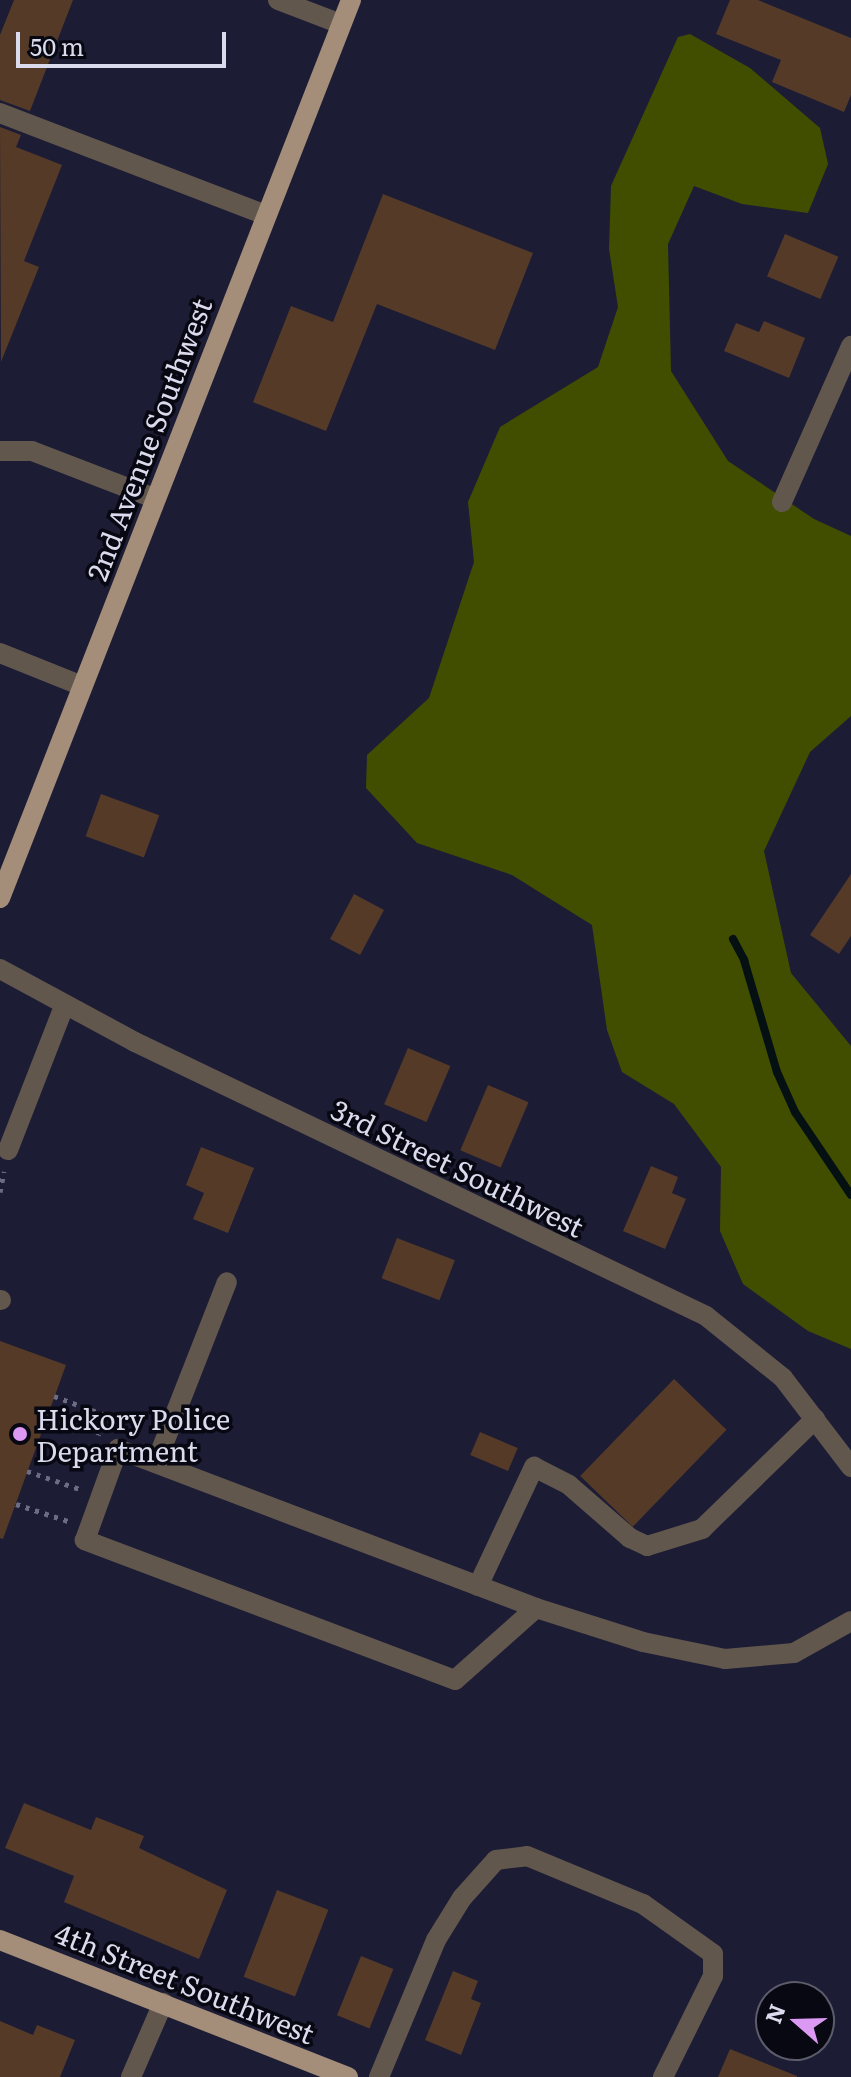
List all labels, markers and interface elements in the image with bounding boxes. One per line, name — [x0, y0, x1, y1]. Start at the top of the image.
scale bar — [20, 16, 230, 66]
text: 50 m — [30, 28, 84, 63]
street label: 2nd Avenue Southwest — [79, 293, 217, 585]
street label: 3rd Street Southwest — [326, 1091, 590, 1243]
place label: Hickory Police Department — [36, 1401, 230, 1467]
marker: Hickory Police Department — [11, 1425, 29, 1443]
street label: 4th Street Southwest — [50, 1915, 320, 2049]
north arrow — [755, 1981, 835, 2061]
text: N — [755, 1999, 793, 2028]

